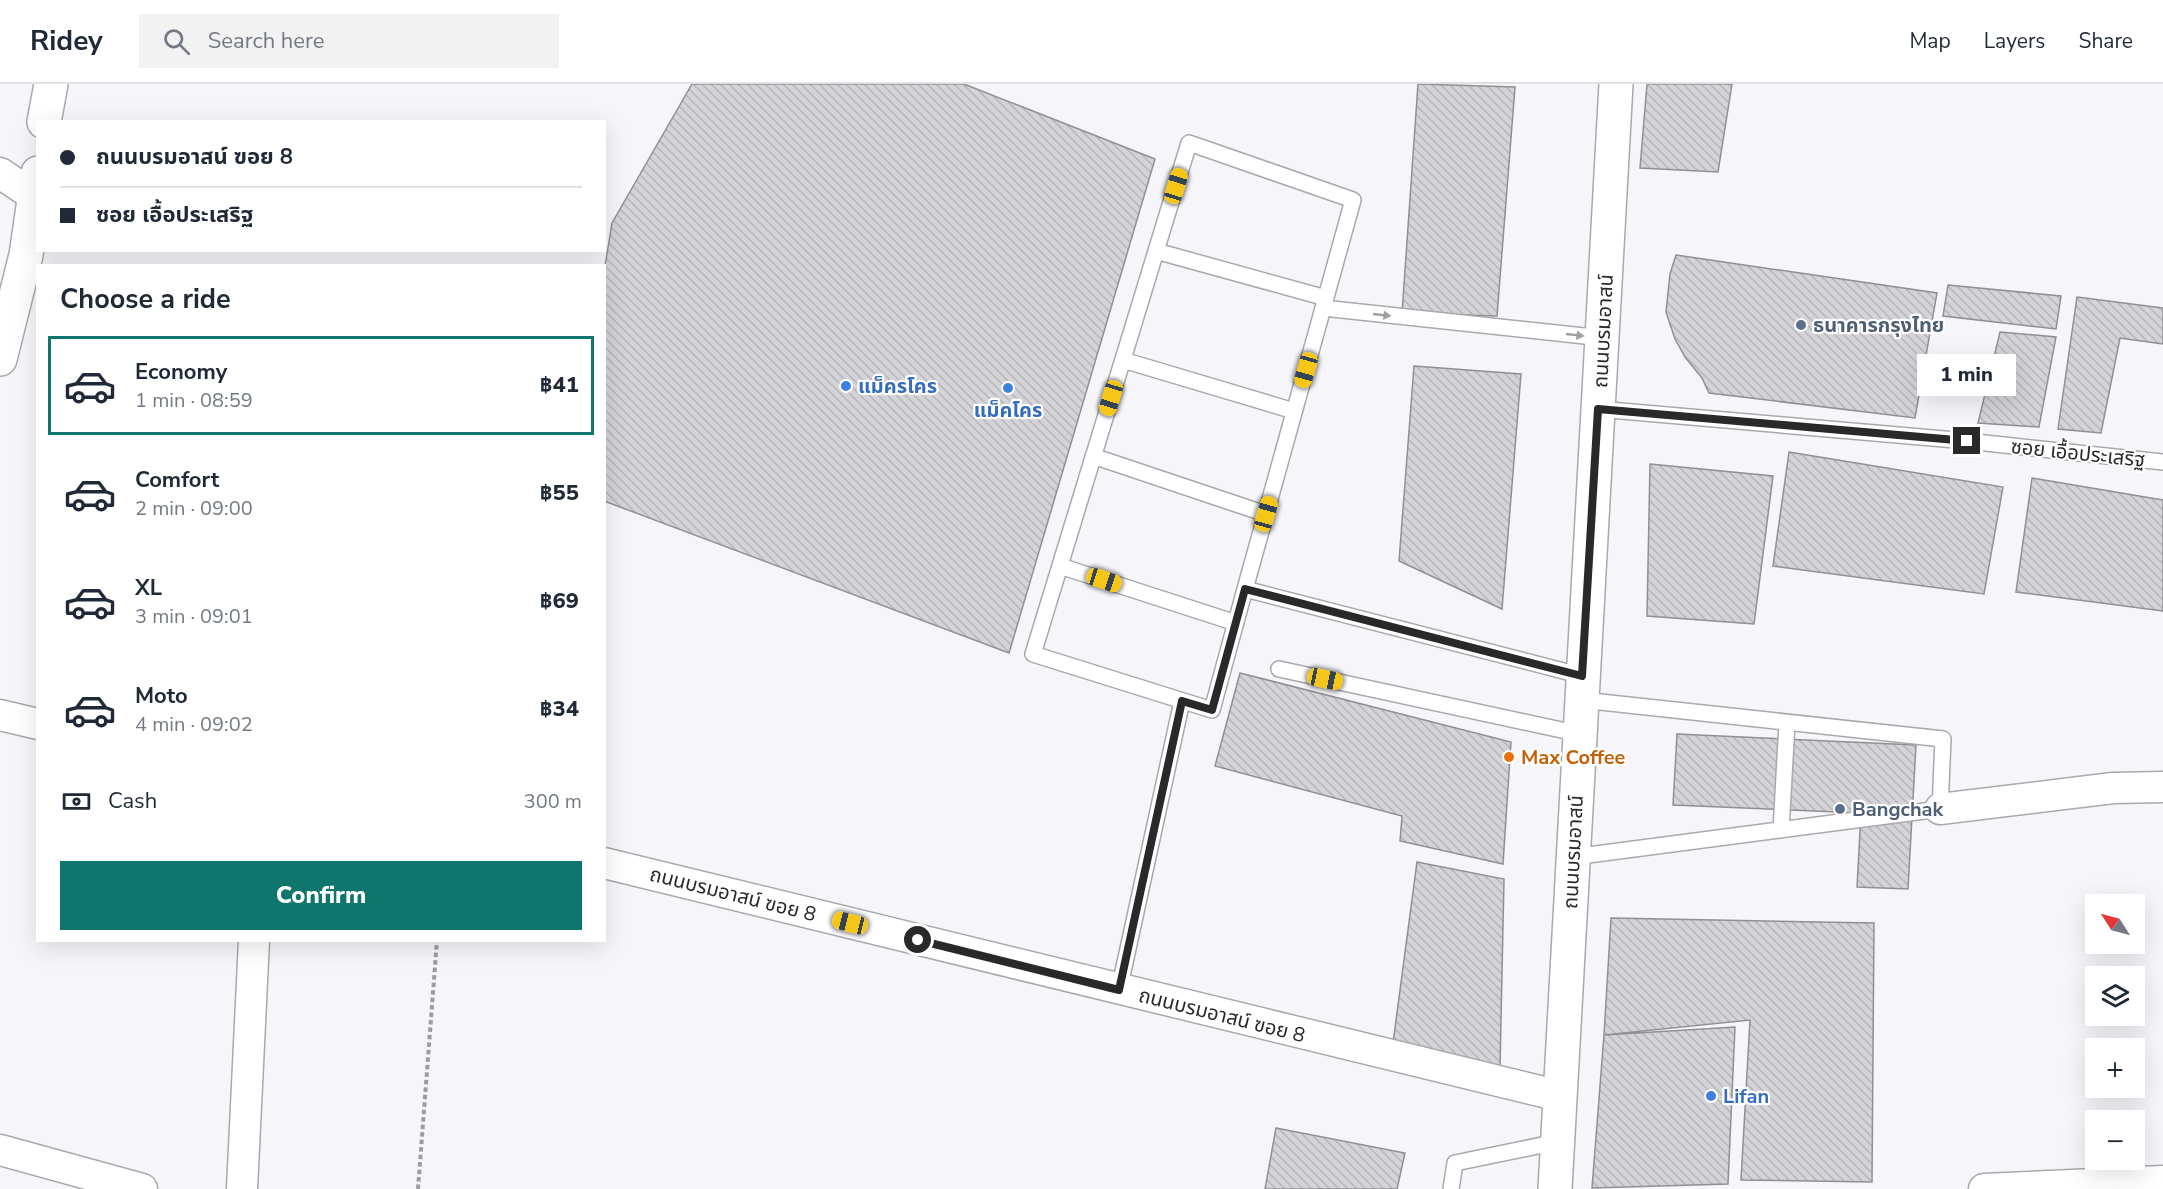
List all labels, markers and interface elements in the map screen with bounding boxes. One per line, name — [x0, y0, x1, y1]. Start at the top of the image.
search box — [139, 14, 559, 68]
text: Ridey — [30, 22, 103, 60]
icon: search — [160, 25, 193, 58]
text: Search here — [208, 26, 324, 56]
text: Map — [1909, 27, 1951, 55]
text: Layers — [1984, 27, 2045, 55]
text: Share — [2078, 27, 2133, 55]
text: ถนนบรมอาสน์ ฃอย 8 — [96, 142, 293, 172]
car — [1162, 166, 1190, 206]
text: ซอย เอื้อประเสริฐ — [96, 200, 253, 230]
street label: ถนนบรมอาสน์ — [1587, 273, 1620, 389]
text: Choose a ride — [60, 281, 231, 318]
one-way arrow — [1372, 310, 1391, 320]
place label: ธนาคารกรุงไทย — [1813, 312, 1944, 339]
marker: ธนาคารกรุงไทย — [1794, 318, 1808, 332]
one-way arrow — [1566, 330, 1585, 340]
car — [1292, 350, 1320, 390]
callout: 1 min — [1918, 354, 2016, 396]
text: Economy — [135, 357, 227, 387]
icon: car — [63, 359, 117, 413]
text: 1 min — [1940, 361, 1993, 388]
text: ฿41 — [540, 370, 579, 400]
place label: แม็ครโคร — [858, 373, 937, 400]
car — [1097, 378, 1125, 418]
marker: แม็ครโคร — [839, 379, 853, 393]
marker: แม็คโคร — [1001, 381, 1015, 395]
text: 1 min · 08:59 — [135, 387, 253, 414]
place label: แม็คโคร — [974, 397, 1042, 424]
route end — [1953, 427, 1980, 454]
street label: ซอย เอื้อประเสริฐ — [2010, 432, 2147, 474]
text: Comfort — [135, 465, 219, 495]
icon: car — [63, 467, 117, 521]
text: ฿55 — [540, 478, 579, 508]
car — [1252, 494, 1280, 534]
text: 2 min · 09:00 — [135, 495, 253, 522]
car — [1084, 566, 1124, 594]
text: XL — [135, 573, 162, 603]
icon: car — [63, 575, 117, 629]
text: ฿69 — [540, 586, 579, 616]
text: 3 min · 09:01 — [135, 603, 253, 630]
car — [1306, 666, 1344, 692]
text: Moto — [135, 681, 188, 711]
icon: car — [63, 683, 117, 737]
text: ฿34 — [540, 694, 579, 724]
text: 4 min · 09:02 — [135, 711, 253, 738]
place label: Max Coffee — [1521, 744, 1626, 771]
marker: Max Coffee — [1502, 750, 1516, 764]
icon: cash — [60, 785, 93, 818]
text: Cash — [108, 786, 157, 816]
text: 300 m — [524, 788, 582, 815]
street label: ถนนบรมอาสน์ — [1557, 794, 1590, 910]
place label: Bangchak — [1852, 796, 1945, 823]
marker: Bangchak — [1833, 802, 1847, 816]
button: Confirm — [60, 861, 582, 930]
street label: ถนนบรมอาสน์ ฃอย 8 — [647, 861, 819, 928]
north arrow — [2085, 894, 2145, 954]
map controls — [2085, 894, 2145, 1170]
car — [830, 910, 870, 936]
route start — [904, 926, 931, 953]
button: layers — [2085, 966, 2145, 1026]
street label: ถนนบรมอาสน์ ฃอย 8 — [1136, 982, 1308, 1049]
button: + — [2085, 1038, 2145, 1098]
place label: Lifan — [1723, 1083, 1769, 1110]
marker: Lifan — [1704, 1089, 1718, 1103]
button: − — [2085, 1110, 2145, 1170]

